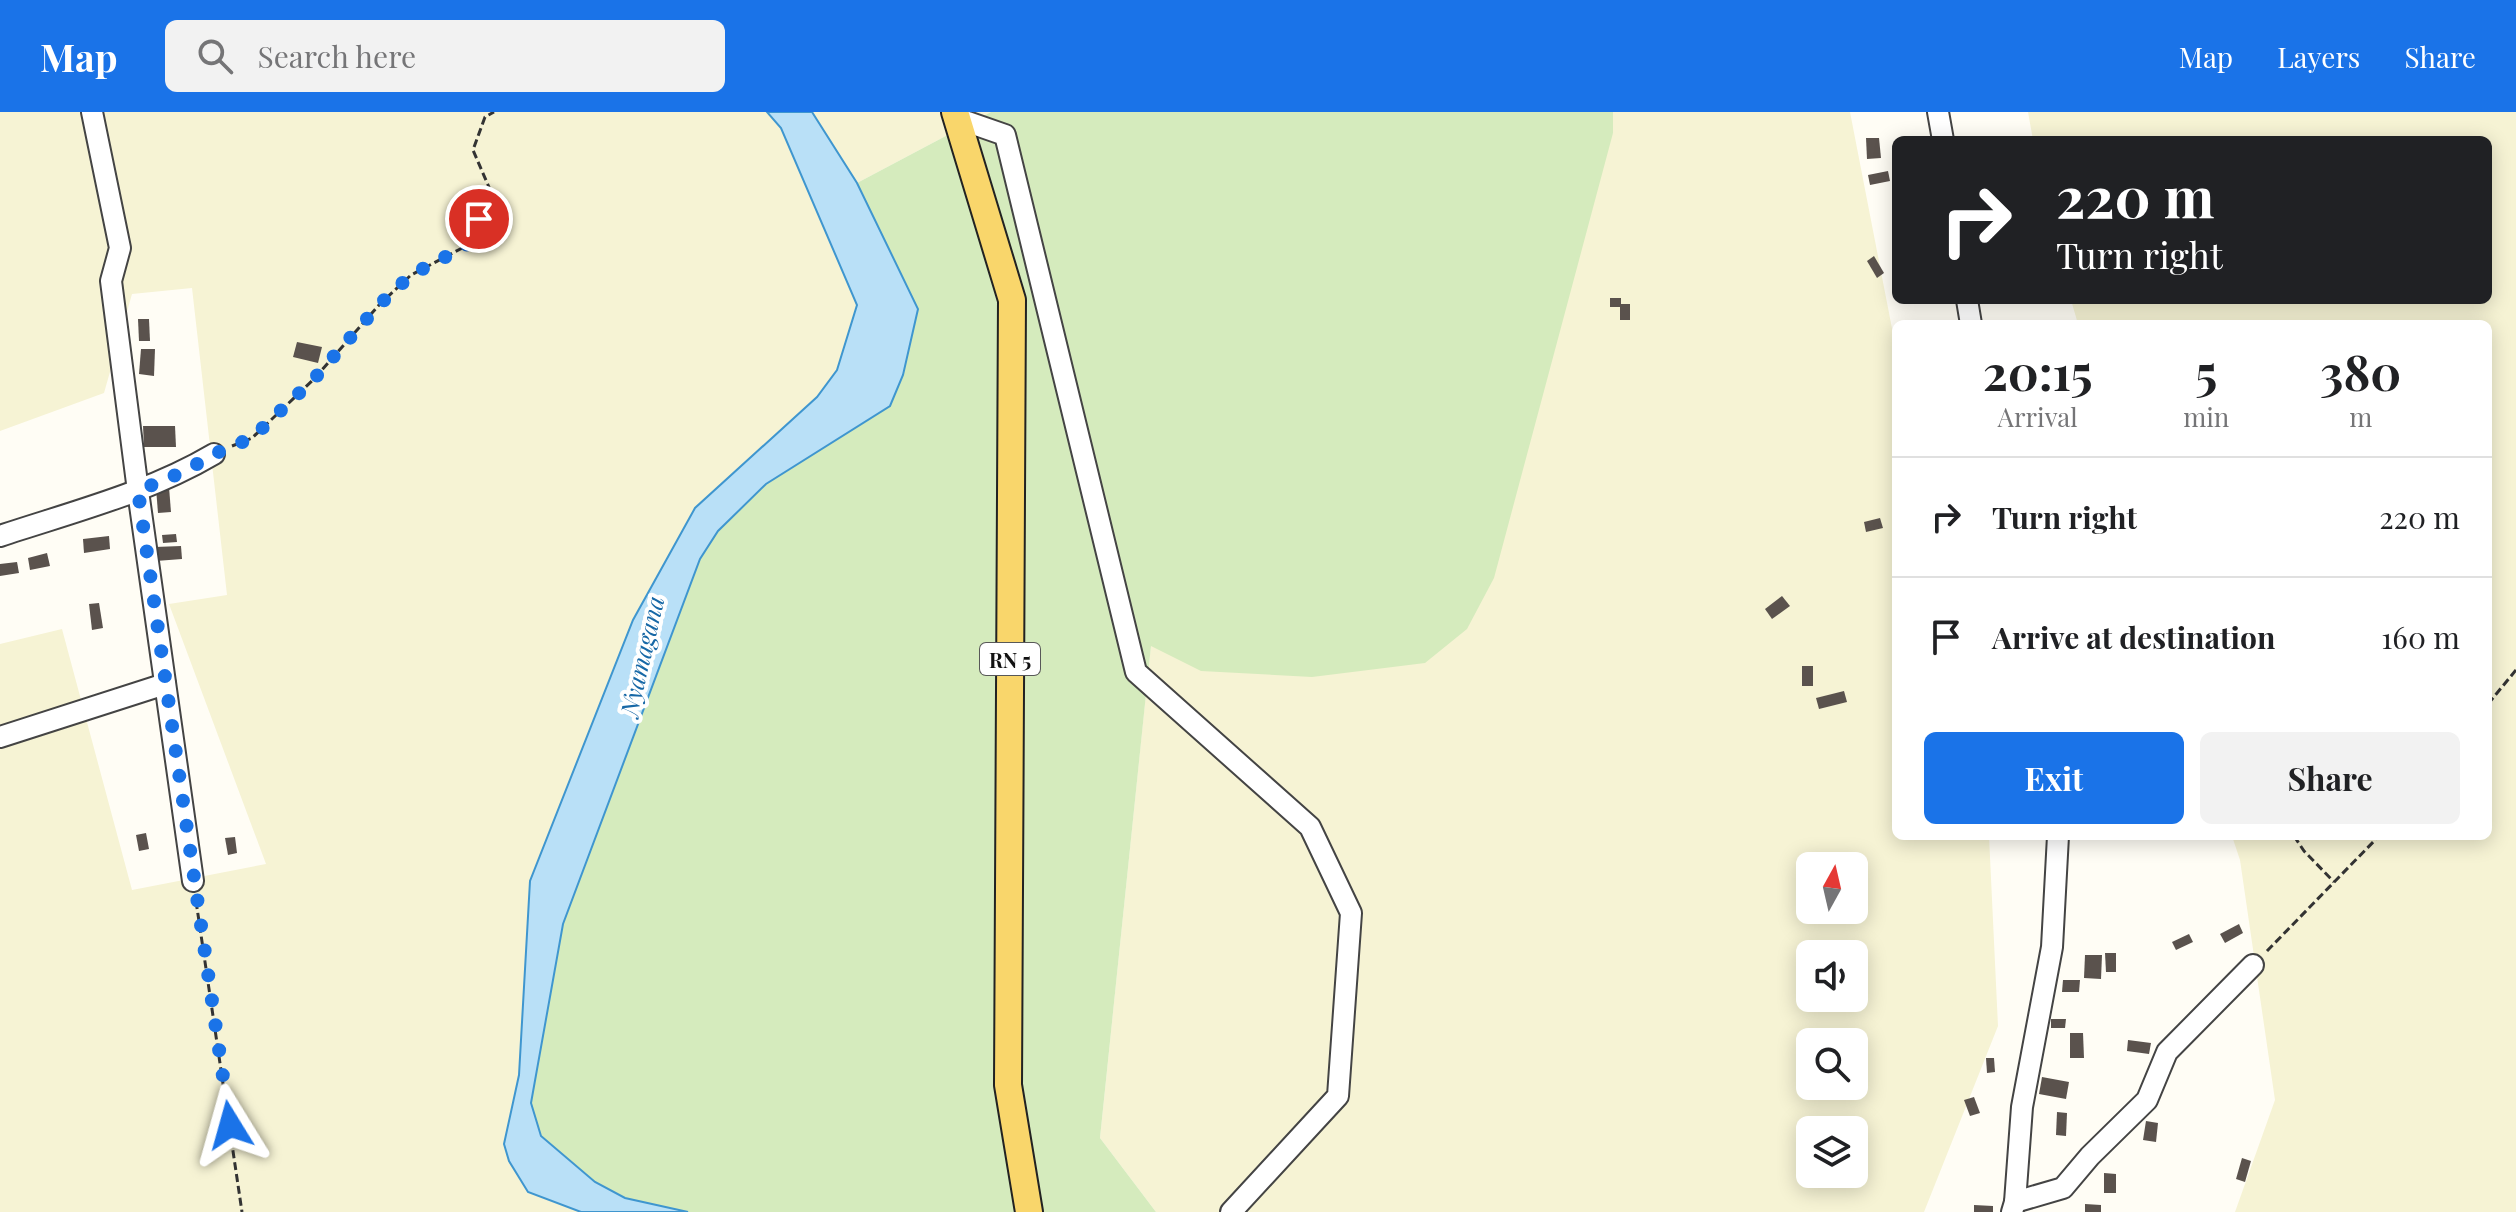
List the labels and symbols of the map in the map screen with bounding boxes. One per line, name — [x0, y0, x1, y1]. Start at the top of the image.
pin — [445, 185, 513, 253]
water label: Nyamagana — [611, 593, 670, 721]
road number: RN 5 — [980, 643, 1040, 675]
north arrow — [1796, 852, 1868, 924]
position arrow — [188, 1083, 272, 1167]

